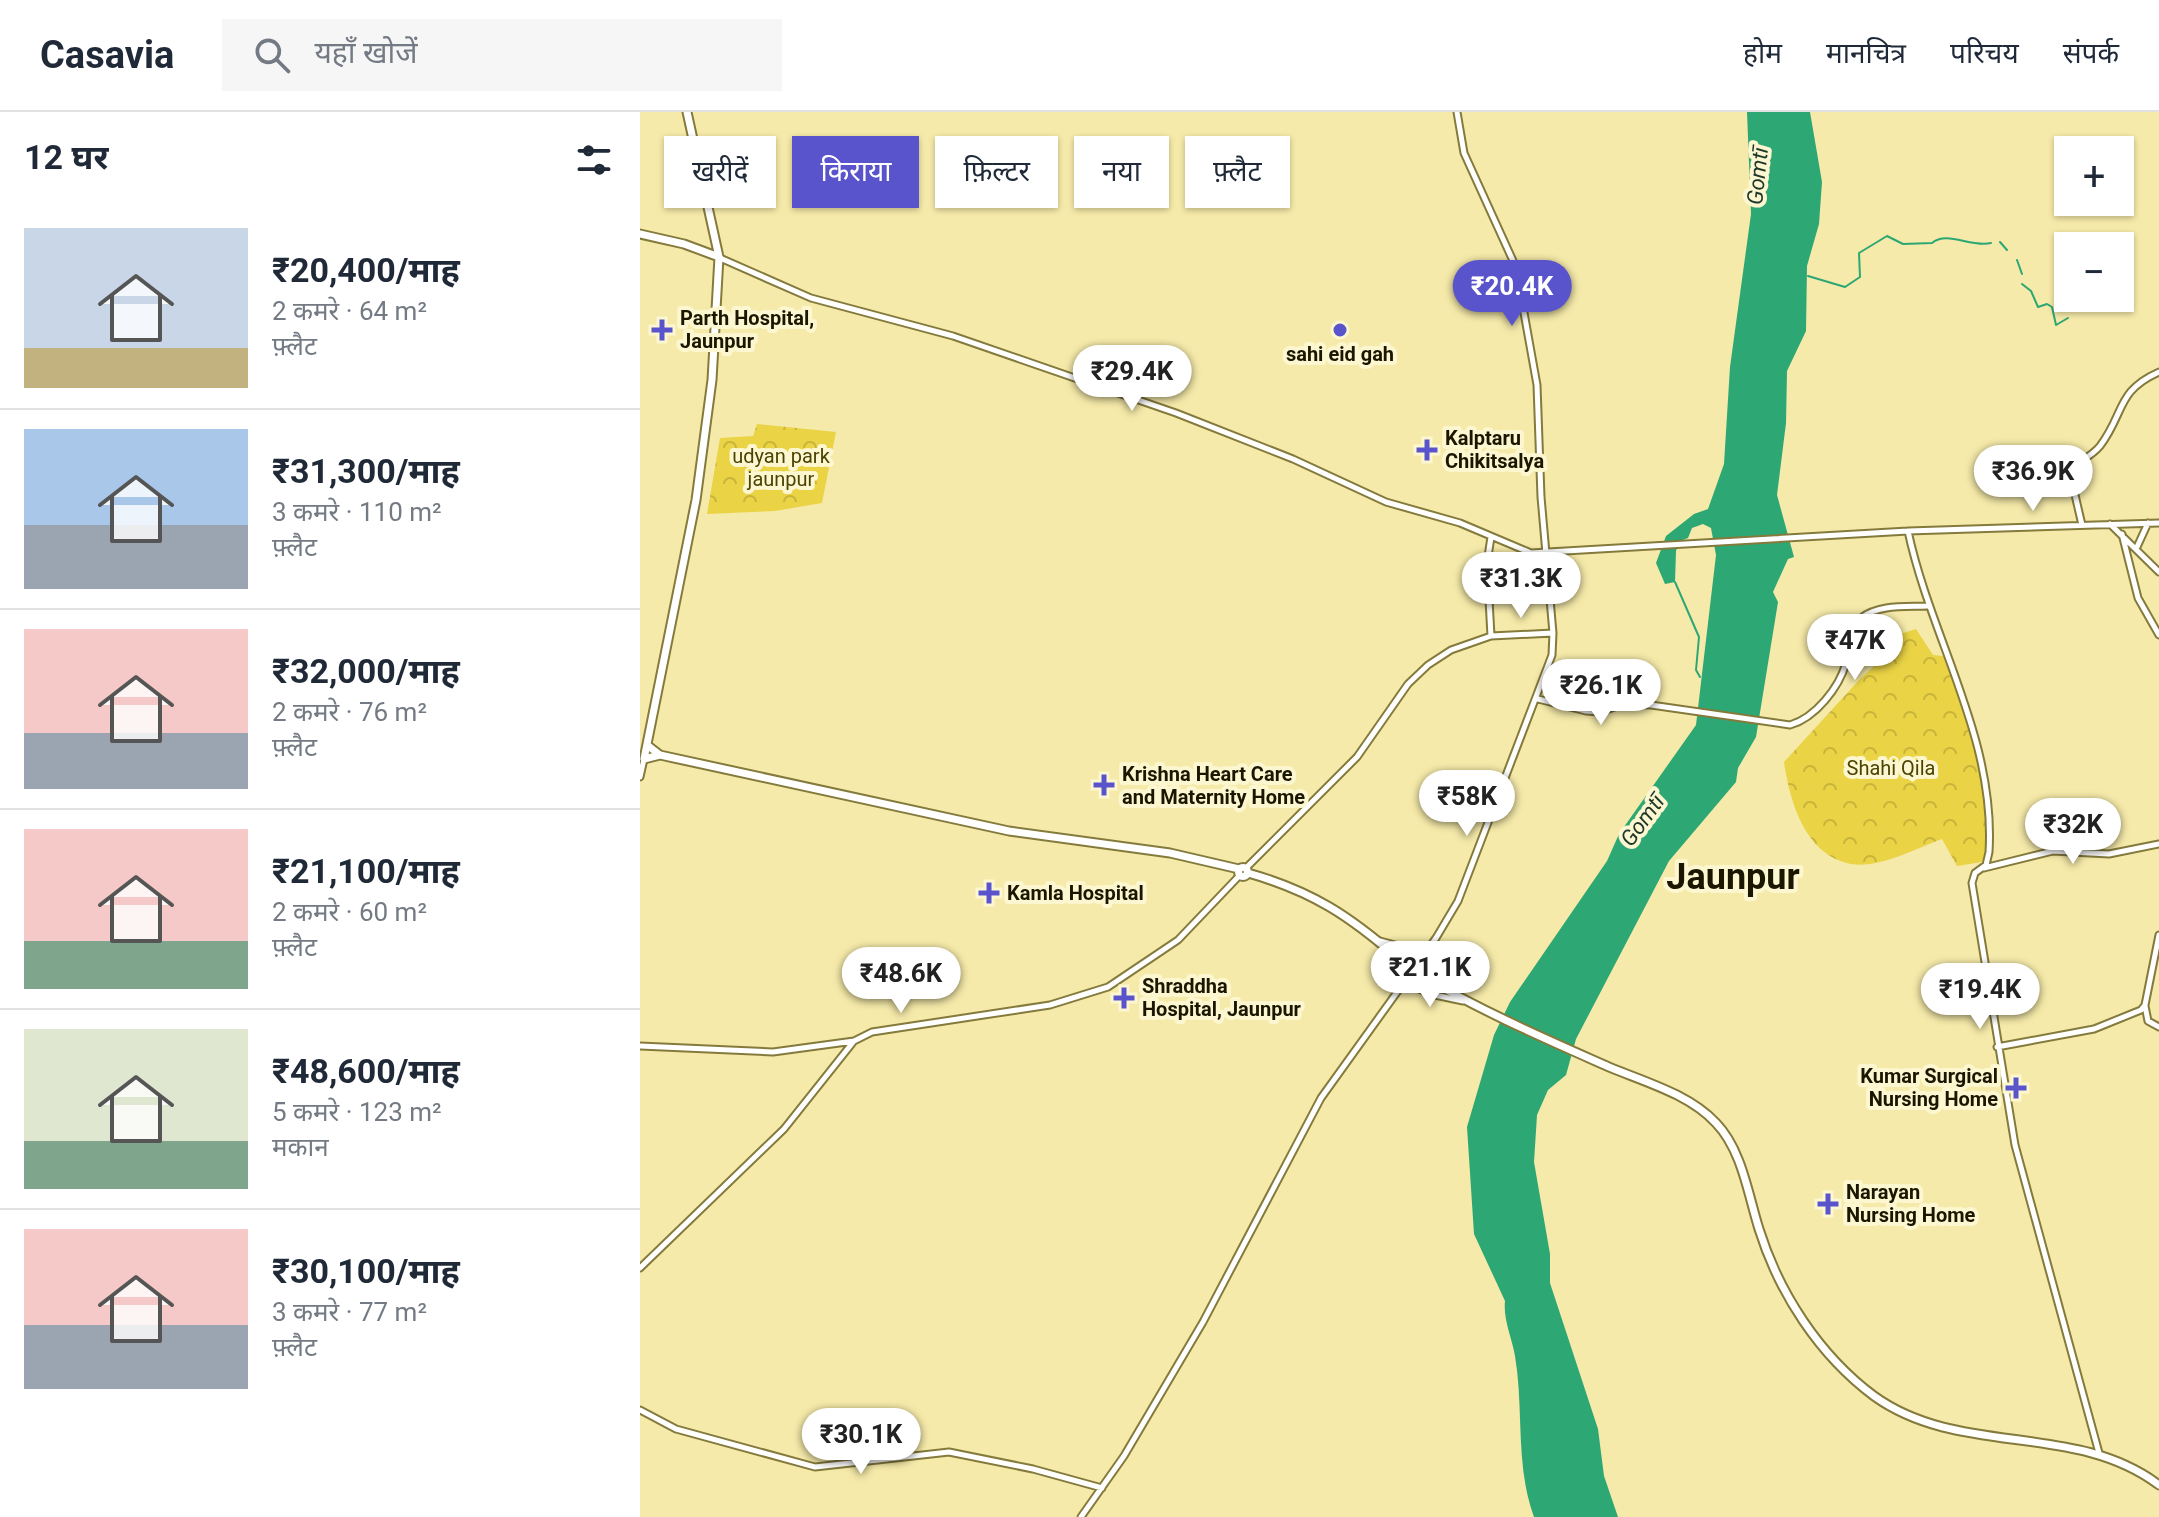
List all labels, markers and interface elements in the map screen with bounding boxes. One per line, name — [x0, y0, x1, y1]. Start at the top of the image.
search box — [222, 19, 782, 91]
text: Casavia — [40, 33, 174, 77]
icon: search — [250, 33, 294, 77]
text: यहाँ खोजें — [314, 35, 418, 70]
text: होम — [1743, 37, 1782, 70]
text: मानचित्र — [1826, 37, 1906, 70]
text: परिचय — [1950, 37, 2019, 70]
text: संपर्क — [2063, 37, 2119, 70]
chip: खरीदें — [664, 136, 776, 208]
chip: किराया — [792, 136, 919, 208]
chip: फ़िल्टर — [935, 136, 1058, 208]
chip: नया — [1074, 136, 1169, 208]
chip: फ़्लैट — [1185, 136, 1290, 208]
map controls — [2054, 136, 2134, 312]
button: + — [2054, 136, 2134, 216]
text: 12 घर — [24, 137, 109, 177]
icon: filters — [572, 138, 616, 182]
water label: Gomtī — [1742, 143, 1773, 206]
button: − — [2054, 232, 2134, 312]
text: ₹20,400/माह — [272, 250, 460, 290]
icon: home — [88, 260, 184, 356]
pin: ₹20.4K — [1447, 260, 1577, 328]
text: ₹20.4K — [1471, 271, 1553, 301]
text: 2 कमरे · 64 m² — [272, 296, 427, 326]
place label: Parth Hospital, Jaunpur — [680, 306, 814, 353]
marker: Parth Hospital, Jaunpur — [651, 319, 673, 341]
marker: sahi eid gah — [1331, 321, 1349, 339]
text: फ़्लैट — [272, 331, 317, 361]
place label: sahi eid gah — [1286, 342, 1394, 366]
pin: ₹29.4K — [1067, 345, 1197, 413]
text: ₹29.4K — [1091, 356, 1173, 386]
place label: Kalptaru Chikitsalya — [1445, 426, 1545, 473]
marker: Kalptaru Chikitsalya — [1416, 439, 1438, 461]
park label: udyan park jaunpur — [732, 444, 831, 491]
pin: ₹36.9K — [1968, 445, 2098, 513]
text: ₹31,300/माह — [272, 451, 460, 491]
text: ₹36.9K — [1992, 456, 2074, 486]
icon: home — [88, 461, 184, 557]
text: 3 कमरे · 110 m² — [272, 497, 442, 527]
text: फ़्लैट — [272, 532, 317, 562]
pin: ₹31.3K — [1456, 552, 1586, 620]
text: ₹31.3K — [1480, 563, 1562, 593]
pin: ₹47K — [1808, 614, 1902, 682]
text: ₹47K — [1825, 625, 1885, 655]
text: ₹32,000/माह — [272, 651, 460, 691]
pin: ₹26.1K — [1536, 659, 1666, 727]
icon: home — [88, 661, 184, 757]
text: ₹26.1K — [1560, 670, 1642, 700]
text: 2 कमरे · 76 m² — [272, 697, 427, 727]
text: फ़्लैट — [272, 732, 317, 762]
park label: Shahi Qila — [1847, 756, 1935, 780]
place label: Krishna Heart Care and Maternity Home — [1122, 762, 1305, 809]
pin: ₹58K — [1420, 770, 1514, 838]
marker: Krishna Heart Care and Maternity Home — [1093, 774, 1115, 796]
text: ₹58K — [1437, 781, 1497, 811]
water label: Gomtī — [1615, 787, 1671, 851]
pin: ₹32K — [2026, 798, 2120, 866]
text: ₹32K — [2043, 809, 2103, 839]
text: ₹21,100/माह — [272, 851, 460, 891]
district label: Jaunpur — [1666, 856, 1800, 898]
icon: home — [88, 861, 184, 957]
place label: Kamla Hospital — [1007, 881, 1144, 905]
marker: Kamla Hospital — [978, 882, 1000, 904]
text: 2 कमरे · 60 m² — [272, 897, 427, 927]
text: फ़्लैट — [272, 932, 317, 962]
pin: ₹21.1K — [1365, 941, 1495, 1009]
pin: ₹48.6K — [836, 947, 966, 1015]
text: ₹21.1K — [1389, 952, 1471, 982]
text: ₹48.6K — [860, 958, 942, 988]
pin: ₹19.4K — [1915, 963, 2045, 1031]
place label: Shraddha Hospital, Jaunpur — [1142, 974, 1302, 1021]
text: ₹19.4K — [1939, 974, 2021, 1004]
marker: Shraddha Hospital, Jaunpur — [1113, 987, 1135, 1009]
text: ₹48,600/माह — [272, 1051, 460, 1091]
icon: home — [88, 1061, 184, 1157]
place label: Kumar Surgical Nursing Home — [1860, 1064, 1998, 1111]
marker: Kumar Surgical Nursing Home — [2005, 1077, 2027, 1099]
text: 5 कमरे · 123 m² — [272, 1097, 442, 1127]
text: मकान — [272, 1132, 329, 1162]
place label: Narayan Nursing Home — [1846, 1180, 1976, 1227]
marker: Narayan Nursing Home — [1817, 1193, 1839, 1215]
text: ₹30,100/माह — [272, 1251, 460, 1291]
icon: home — [88, 1261, 184, 1357]
text: 3 कमरे · 77 m² — [272, 1297, 427, 1327]
text: फ़्लैट — [272, 1332, 317, 1362]
pin: ₹30.1K — [796, 1408, 926, 1476]
text: ₹30.1K — [820, 1419, 902, 1449]

